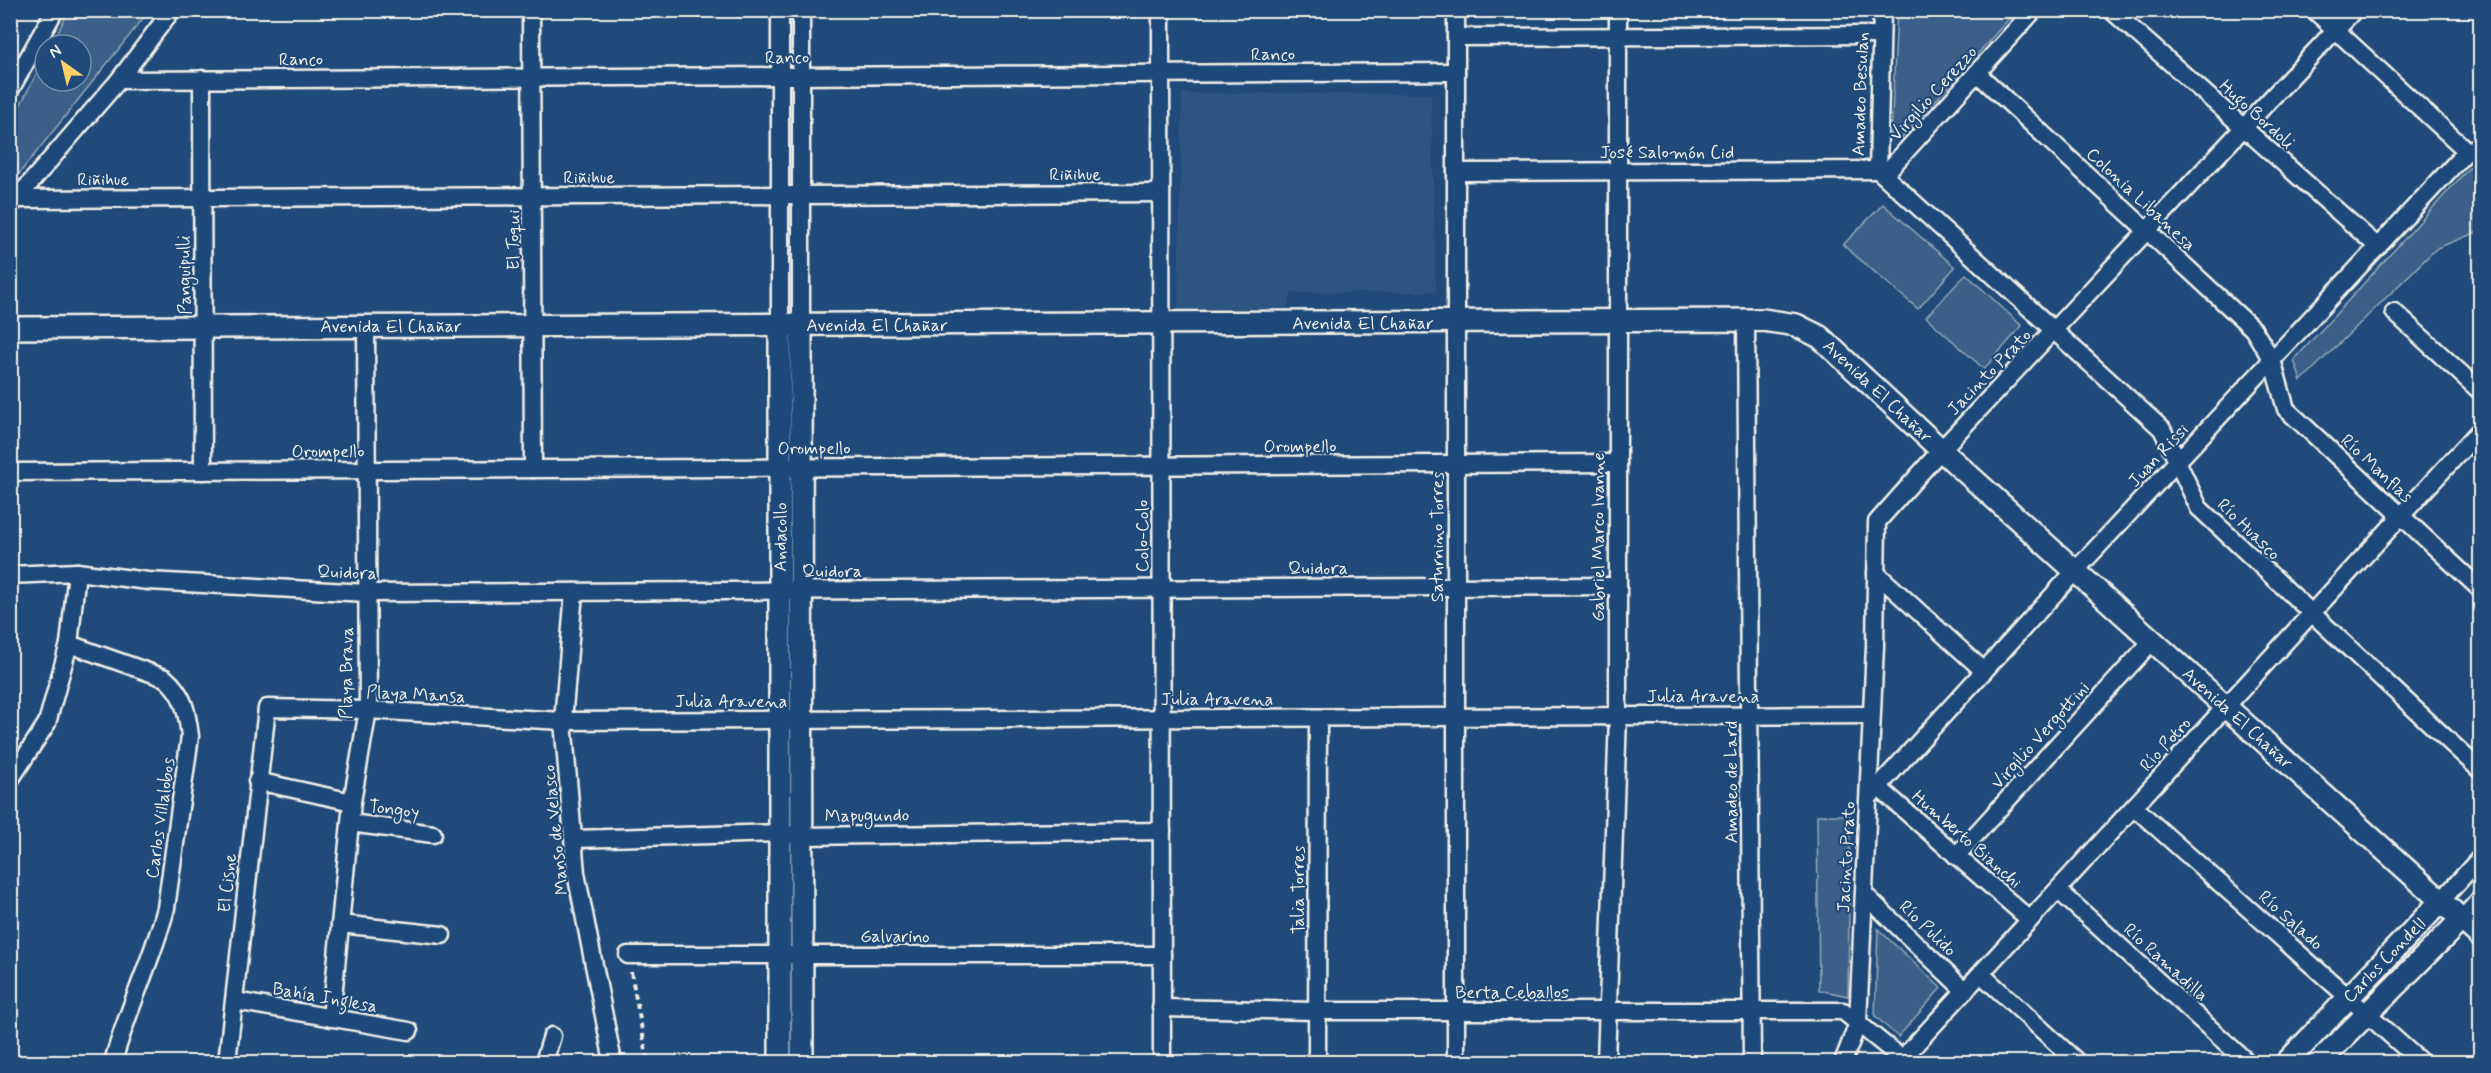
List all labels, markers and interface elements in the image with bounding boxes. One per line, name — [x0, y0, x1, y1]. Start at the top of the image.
street label: Amadeo Besulan — [1847, 31, 1875, 157]
north arrow — [33, 33, 93, 93]
text: N — [45, 40, 66, 63]
street label: Virgilio Cerezzo — [1884, 41, 1984, 147]
street label: Ranco — [1251, 43, 1295, 67]
street label: Ranco — [765, 46, 809, 70]
street label: Ranco — [279, 48, 323, 72]
street label: Hugo Bordoli — [2212, 75, 2299, 156]
street label: José Salomón Cid — [1600, 141, 1734, 165]
street label: Colonia Libanesa — [2080, 143, 2200, 257]
street label: Riñihue — [1049, 163, 1101, 187]
street label: Riñihue — [563, 166, 615, 190]
street label: Riñihue — [77, 168, 129, 192]
street label: El Toqui — [502, 210, 526, 270]
street label: Panguipulli — [172, 235, 199, 315]
street label: Avenida El Chañar — [1292, 312, 1434, 336]
street label: Avenida El Chañar — [806, 314, 948, 338]
street label: Avenida El Chañar — [320, 315, 462, 339]
street label: Jacinto Prato — [1942, 324, 2037, 421]
street label: Avenida El Chañar — [1817, 335, 1938, 449]
street label: Juan Rissi — [2123, 419, 2194, 493]
street label: Río Manflas — [2335, 429, 2418, 508]
street label: Orompello — [1264, 435, 1336, 459]
street label: Orompello — [778, 437, 850, 461]
street label: Orompello — [292, 440, 364, 464]
street label: Gabriel Marco Ivanne — [1587, 452, 1611, 622]
street label: Saturnino Torres — [1426, 472, 1450, 602]
street label: Río Huasco — [2211, 493, 2285, 566]
street label: Colo-Colo — [1131, 500, 1155, 572]
street label: Andacollo — [769, 502, 793, 572]
street label: Quidora — [1288, 557, 1348, 581]
street label: Quidora — [317, 560, 377, 586]
street label: Quidora — [802, 560, 862, 584]
street label: Playa Brava — [334, 627, 360, 719]
street label: Avenida El Chañar — [2177, 662, 2298, 775]
street label: Virgilio Vergottini — [1986, 677, 2096, 795]
street label: Playa Mansa — [366, 680, 466, 710]
street label: Julia Aravena — [1647, 685, 1759, 709]
street label: Julia Aravena — [1161, 688, 1273, 712]
street label: Julia Aravena — [675, 690, 787, 714]
street label: Río Potro — [2135, 712, 2197, 777]
street label: Amadeo de Lard — [1720, 721, 1744, 843]
street label: Carlos Villalobos — [141, 756, 181, 880]
street label: Manso de Velasco — [537, 764, 575, 896]
street label: Humberto Bianchi — [1906, 785, 2026, 894]
street label: Tongoy — [367, 795, 421, 826]
street label: Jacinto Prato — [1832, 801, 1862, 913]
street label: Mapugundo — [825, 803, 910, 830]
street label: Talia Torres — [1287, 846, 1311, 934]
street label: El Cisne — [213, 852, 243, 914]
street label: Río Salado — [2253, 885, 2328, 956]
street label: Río Pulido — [1893, 895, 1961, 962]
street label: Carlos Condell — [2338, 913, 2432, 1009]
street label: Río Ramadilla — [2118, 918, 2213, 1007]
street label: Galvarino — [860, 925, 930, 949]
street label: Bahía Inglesa — [270, 977, 379, 1021]
street label: Berta Ceballos — [1455, 981, 1569, 1005]

